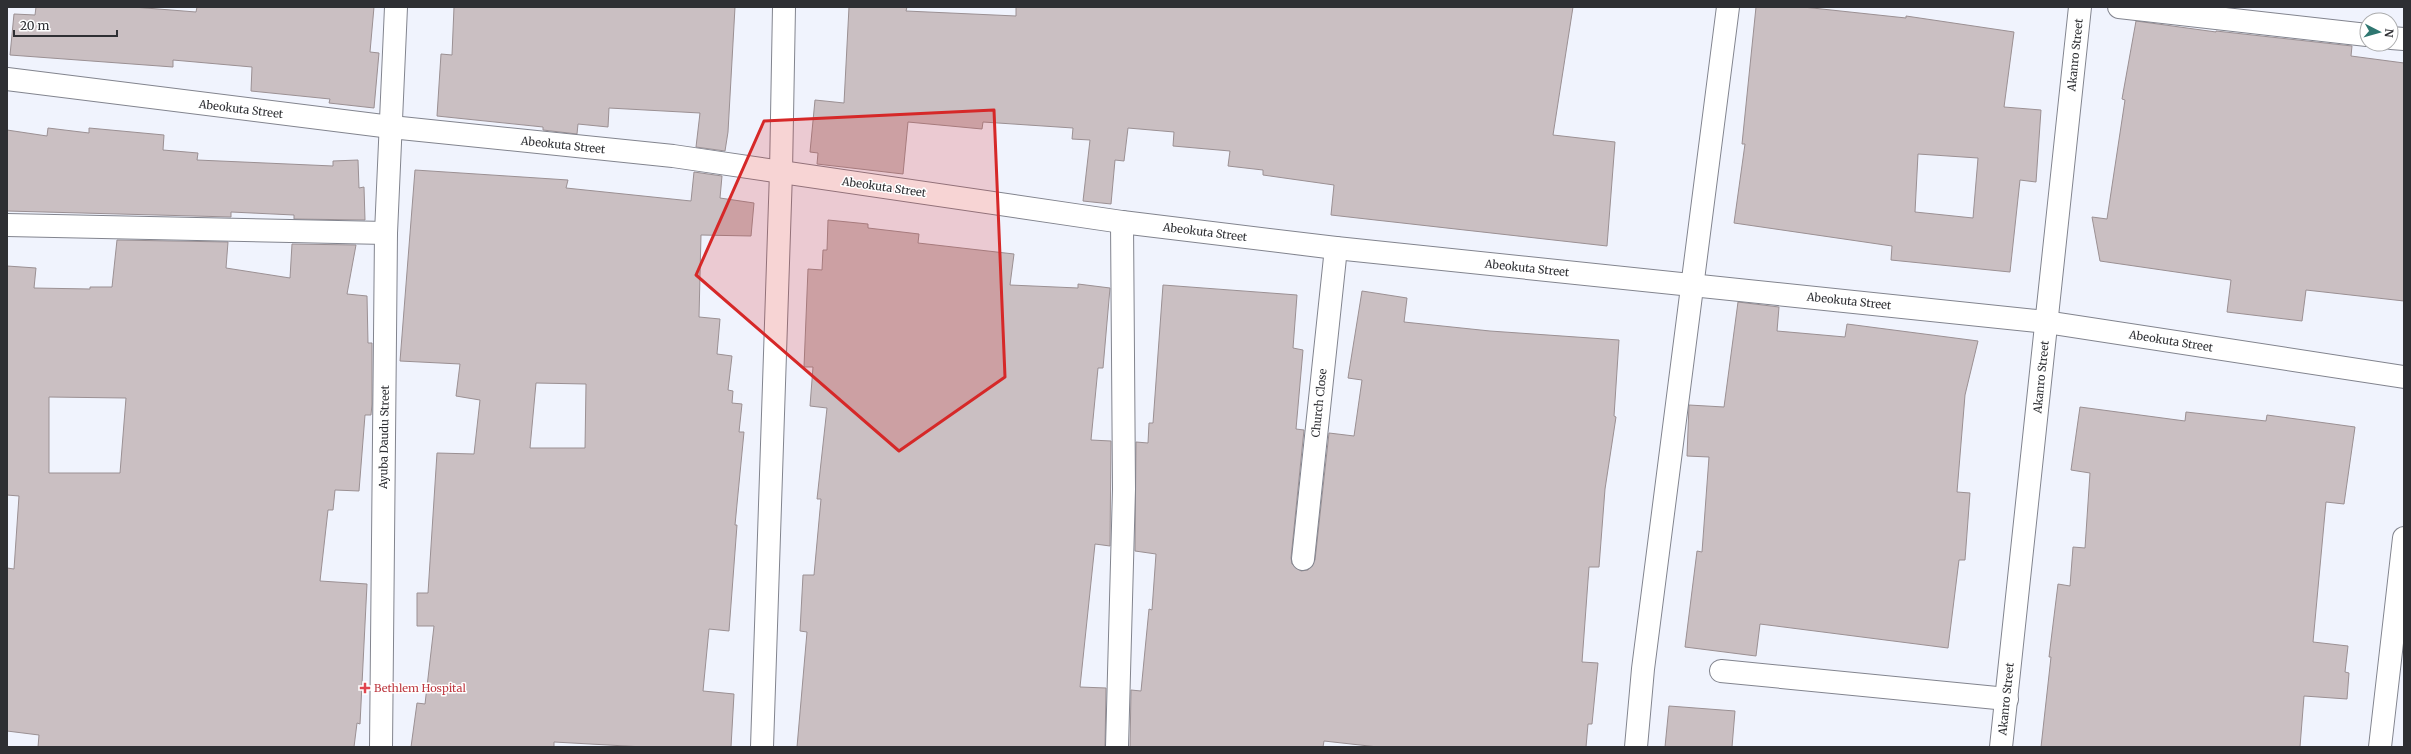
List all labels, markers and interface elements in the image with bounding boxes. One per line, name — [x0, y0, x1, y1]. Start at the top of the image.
scale bar — [14, 12, 117, 38]
north arrow — [2359, 12, 2399, 52]
street label: Akanro Street — [2064, 17, 2086, 93]
text: 20 m — [20, 18, 49, 33]
text: N — [2381, 28, 2396, 38]
street label: Abeokuta Street — [197, 97, 285, 121]
street label: Abeokuta Street — [519, 133, 607, 156]
street label: Abeokuta Street — [840, 174, 928, 200]
street label: Abeokuta Street — [1161, 220, 1249, 244]
street label: Abeokuta Street — [1483, 256, 1571, 279]
street label: Abeokuta Street — [1805, 289, 1893, 312]
street label: Abeokuta Street — [2127, 327, 2215, 355]
street label: Akanro Street — [2030, 339, 2052, 415]
street label: Church Close — [1308, 368, 1330, 438]
street label: Ayuba Daudu Street — [376, 384, 392, 490]
street label: Akanro Street — [1995, 661, 2017, 737]
place label: Bethlem Hospital — [374, 681, 466, 695]
marker: Bethlem Hospital — [359, 682, 371, 694]

